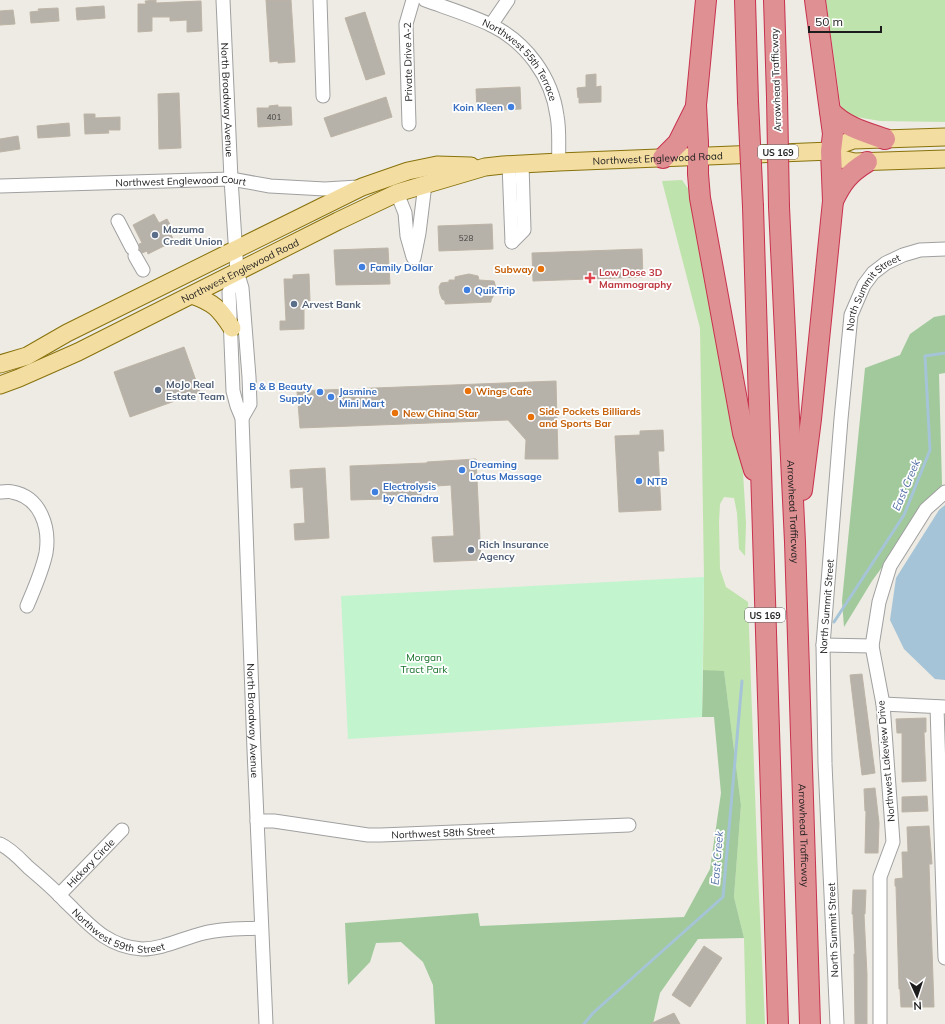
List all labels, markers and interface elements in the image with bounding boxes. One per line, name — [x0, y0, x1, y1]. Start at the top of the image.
scale bar — [809, 8, 881, 34]
text: 50 m — [815, 14, 843, 29]
street label: Northwest 55th Terrace — [481, 16, 560, 103]
street label: Private Drive A-2 — [401, 22, 415, 102]
street label: Arrowhead Trafficway — [768, 27, 784, 132]
street label: North Broadway Avenue — [218, 42, 237, 157]
place label: Koin Kleen — [453, 101, 503, 114]
marker: Koin Kleen — [506, 102, 516, 112]
house number: 401 — [267, 112, 281, 122]
road number: US 169 — [758, 145, 798, 159]
street label: Northwest Englewood Road — [592, 149, 723, 167]
street label: Northwest Englewood Court — [115, 172, 248, 189]
place label: Mazuma Credit Union — [163, 223, 223, 248]
marker: Mazuma Credit Union — [150, 230, 160, 240]
house number: 528 — [459, 233, 473, 243]
street label: Northwest Englewood Road — [179, 235, 301, 306]
street label: North Summit Street — [843, 251, 903, 331]
place label: Family Dollar — [370, 261, 433, 274]
marker: Family Dollar — [357, 262, 367, 272]
place label: Subway — [494, 263, 534, 276]
marker: Subway — [536, 264, 546, 274]
place label: Low Dose 3D Mammography — [599, 266, 672, 291]
marker: Low Dose 3D Mammography — [584, 272, 596, 284]
place label: QuikTrip — [475, 284, 515, 297]
marker: QuikTrip — [462, 285, 472, 295]
place label: Arvest Bank — [302, 298, 361, 311]
marker: Arvest Bank — [289, 299, 299, 309]
place label: MoJo Real Estate Team — [166, 378, 225, 403]
place label: B & B Beauty Supply — [249, 380, 313, 405]
marker: MoJo Real Estate Team — [153, 385, 163, 395]
place label: Jasmine Mini Mart — [339, 385, 385, 410]
place label: Wings Cafe — [476, 385, 532, 398]
marker: Wings Cafe — [463, 386, 473, 396]
marker: B & B Beauty Supply — [315, 387, 325, 397]
marker: Jasmine Mini Mart — [326, 392, 336, 402]
place label: Side Pockets Billiards and Sports Bar — [539, 405, 641, 430]
place label: New China Star — [403, 407, 478, 420]
marker: New China Star — [390, 408, 400, 418]
marker: Side Pockets Billiards and Sports Bar — [526, 412, 536, 422]
water label: East Creek — [889, 457, 923, 513]
place label: Dreaming Lotus Massage — [470, 458, 542, 483]
street label: Arrowhead Trafficway — [785, 460, 802, 564]
marker: Dreaming Lotus Massage — [457, 465, 467, 475]
place label: NTB — [647, 475, 668, 488]
marker: NTB — [634, 476, 644, 486]
place label: Electrolysis by Chandra — [383, 480, 439, 505]
marker: Electrolysis by Chandra — [370, 487, 380, 497]
place label: Rich Insurance Agency — [479, 538, 549, 563]
marker: Rich Insurance Agency — [466, 545, 476, 555]
street label: North Summit Street — [816, 558, 836, 654]
road number: US 169 — [745, 608, 785, 622]
park label: Morgan Tract Park — [401, 651, 448, 676]
street label: North Broadway Avenue — [244, 663, 262, 778]
street label: Northwest Lakeview Drive — [874, 700, 898, 822]
street label: Arrowhead Trafficway — [796, 784, 812, 888]
street label: Northwest 58th Street — [391, 824, 495, 841]
water label: East Creek — [708, 830, 726, 886]
street label: Hickory Circle — [64, 835, 117, 890]
street label: North Summit Street — [825, 882, 841, 978]
street label: Northwest 59th Street — [70, 905, 166, 956]
north arrow — [897, 976, 937, 1016]
text: N — [913, 999, 922, 1013]

